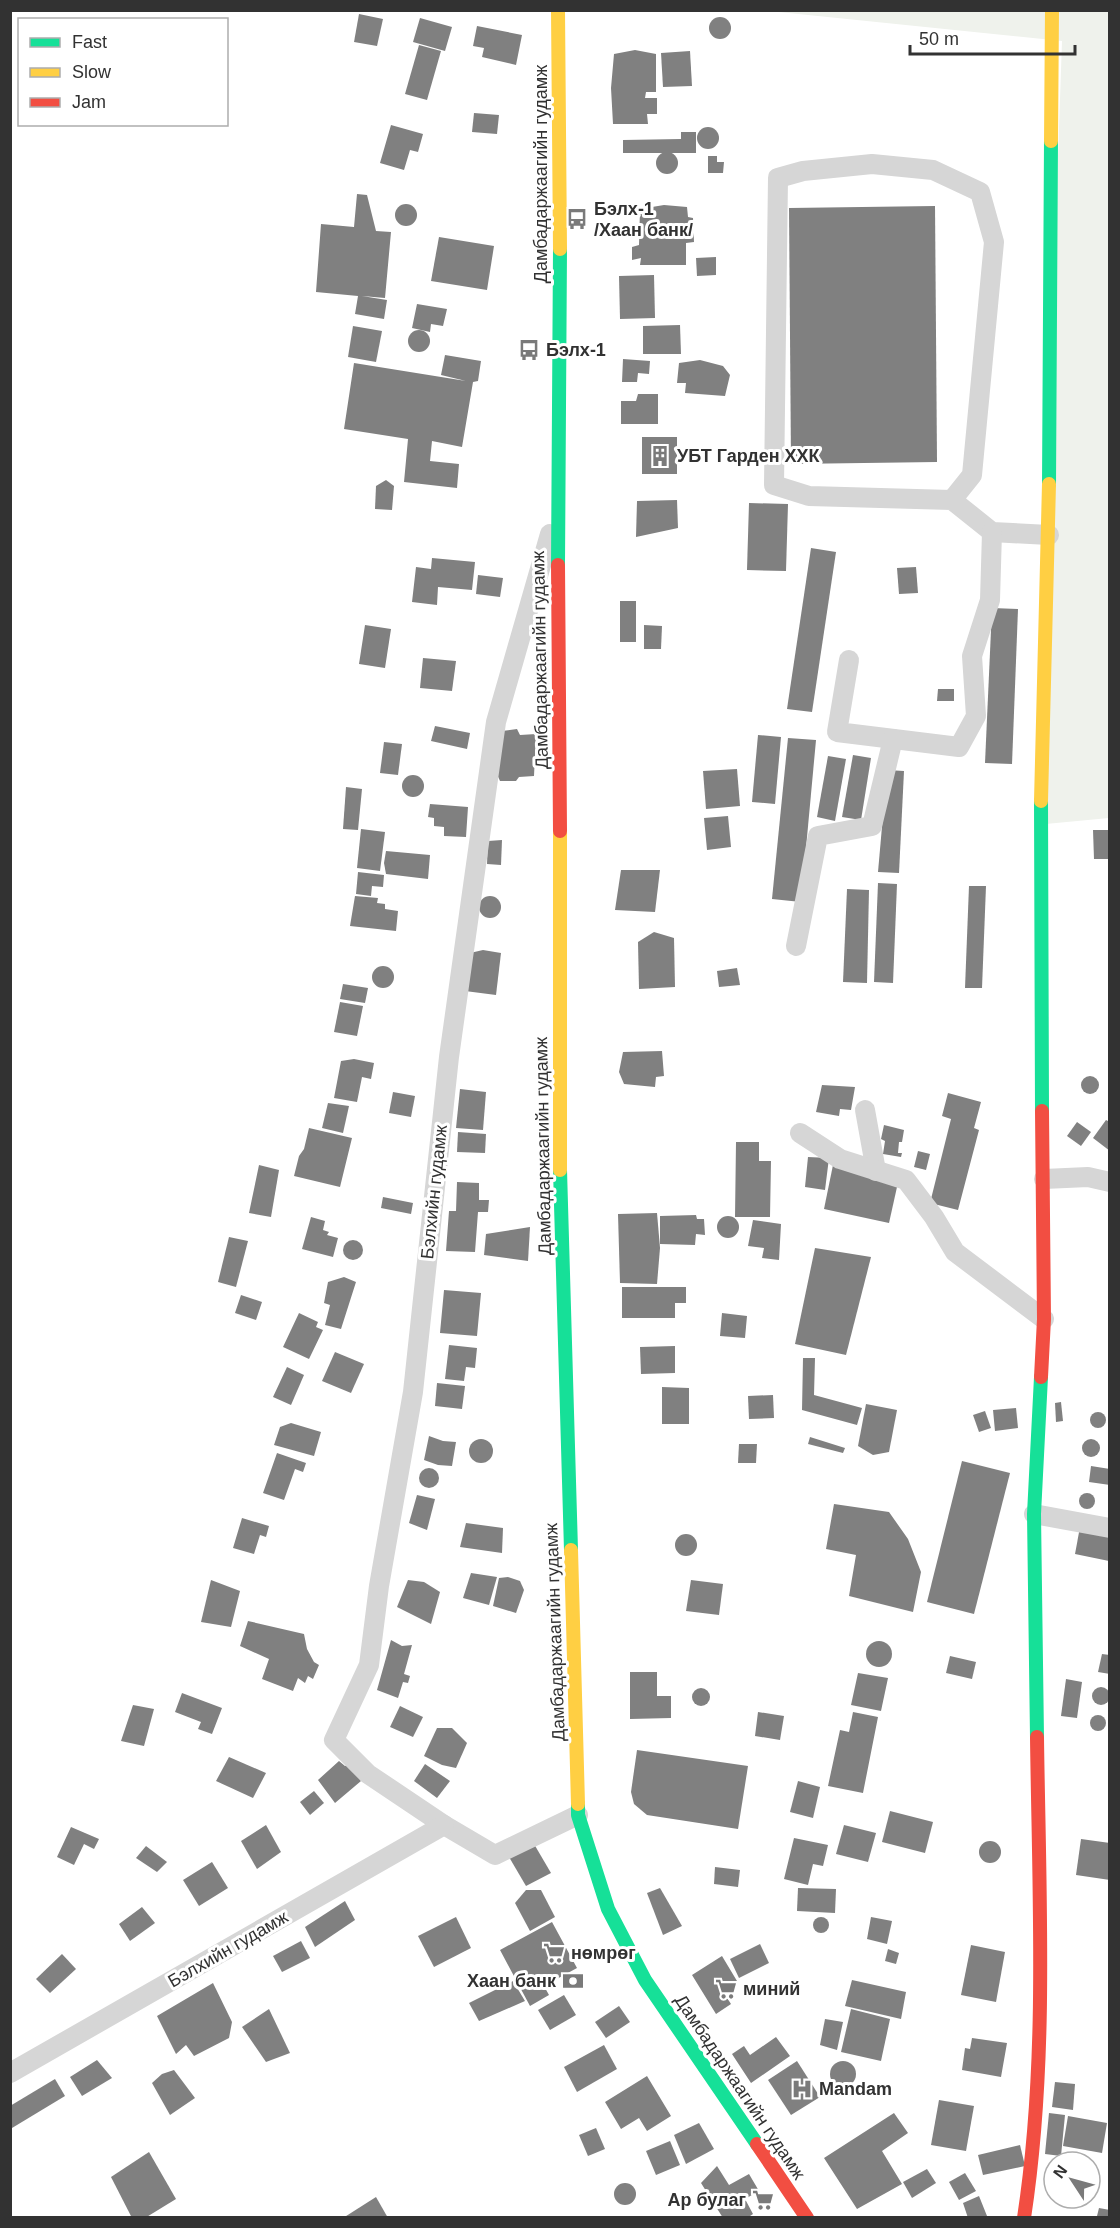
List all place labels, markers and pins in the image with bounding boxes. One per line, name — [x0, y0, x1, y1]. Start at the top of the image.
place label: Бэлх-1 /Хаан банк/ — [594, 199, 693, 240]
bus stop icon: Бэлх-1 /Хаан банк/ — [565, 207, 589, 231]
bus stop icon: Бэлх-1 — [517, 338, 541, 362]
place label: Бэлх-1 — [546, 340, 606, 360]
building icon: УБТ Гарден ХХК — [648, 444, 672, 468]
place label: УБТ Гарден ХХК — [677, 446, 821, 466]
supermarket icon: нөмрөг — [542, 1941, 566, 1965]
place label: нөмрөг — [571, 1943, 636, 1963]
bank icon: Хаан банк — [561, 1969, 585, 1993]
place label: Хаан банк — [467, 1971, 557, 1991]
supermarket icon: миний — [714, 1977, 738, 2001]
place label: миний — [743, 1979, 800, 1999]
hospital icon: Mandam — [790, 2077, 814, 2101]
place label: Mandam — [819, 2079, 892, 2099]
supermarket icon: Ар булаг — [751, 2188, 775, 2212]
place label: Ар булаг — [667, 2190, 747, 2210]

